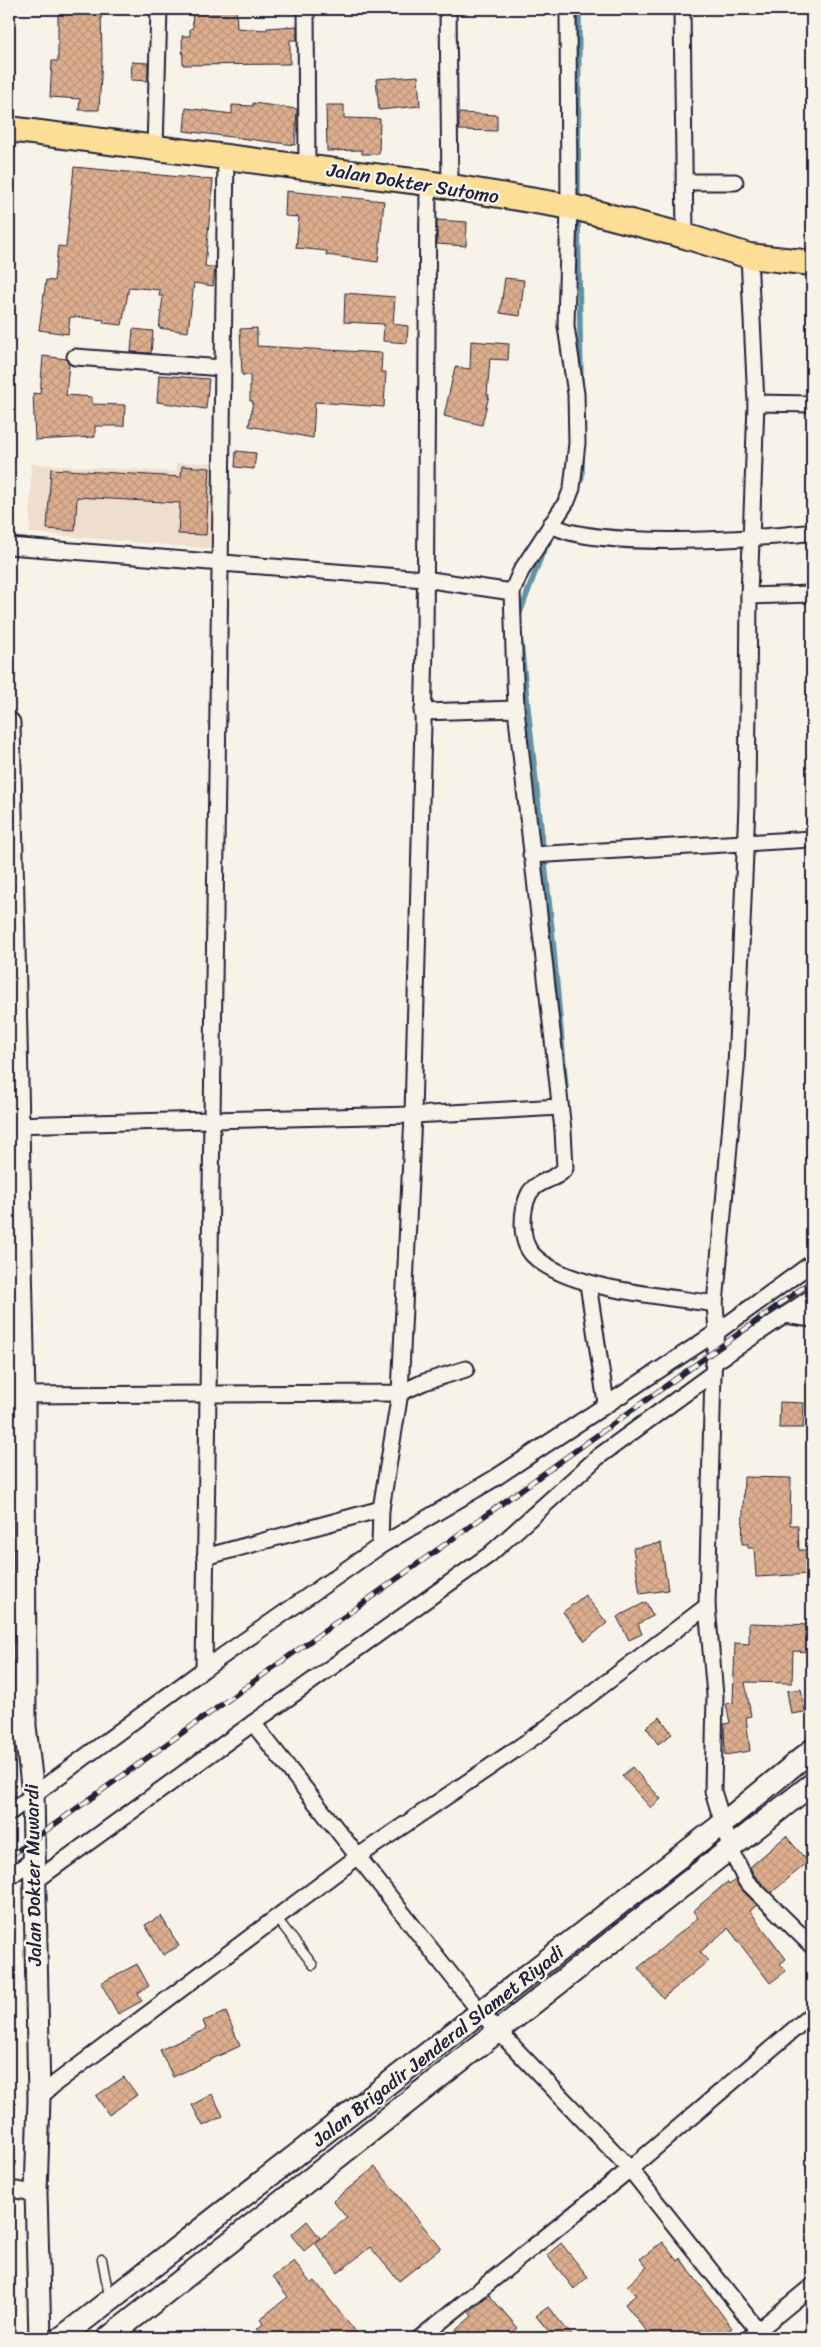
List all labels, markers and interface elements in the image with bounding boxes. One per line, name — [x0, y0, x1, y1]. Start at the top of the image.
street label: Jalan Dokter Sutomo — [324, 153, 502, 213]
street label: Jalan Dokter Muwardi — [15, 1783, 51, 1967]
street label: Jalan Brigadir Jenderal Slamet Riyadi — [304, 1936, 572, 2156]

